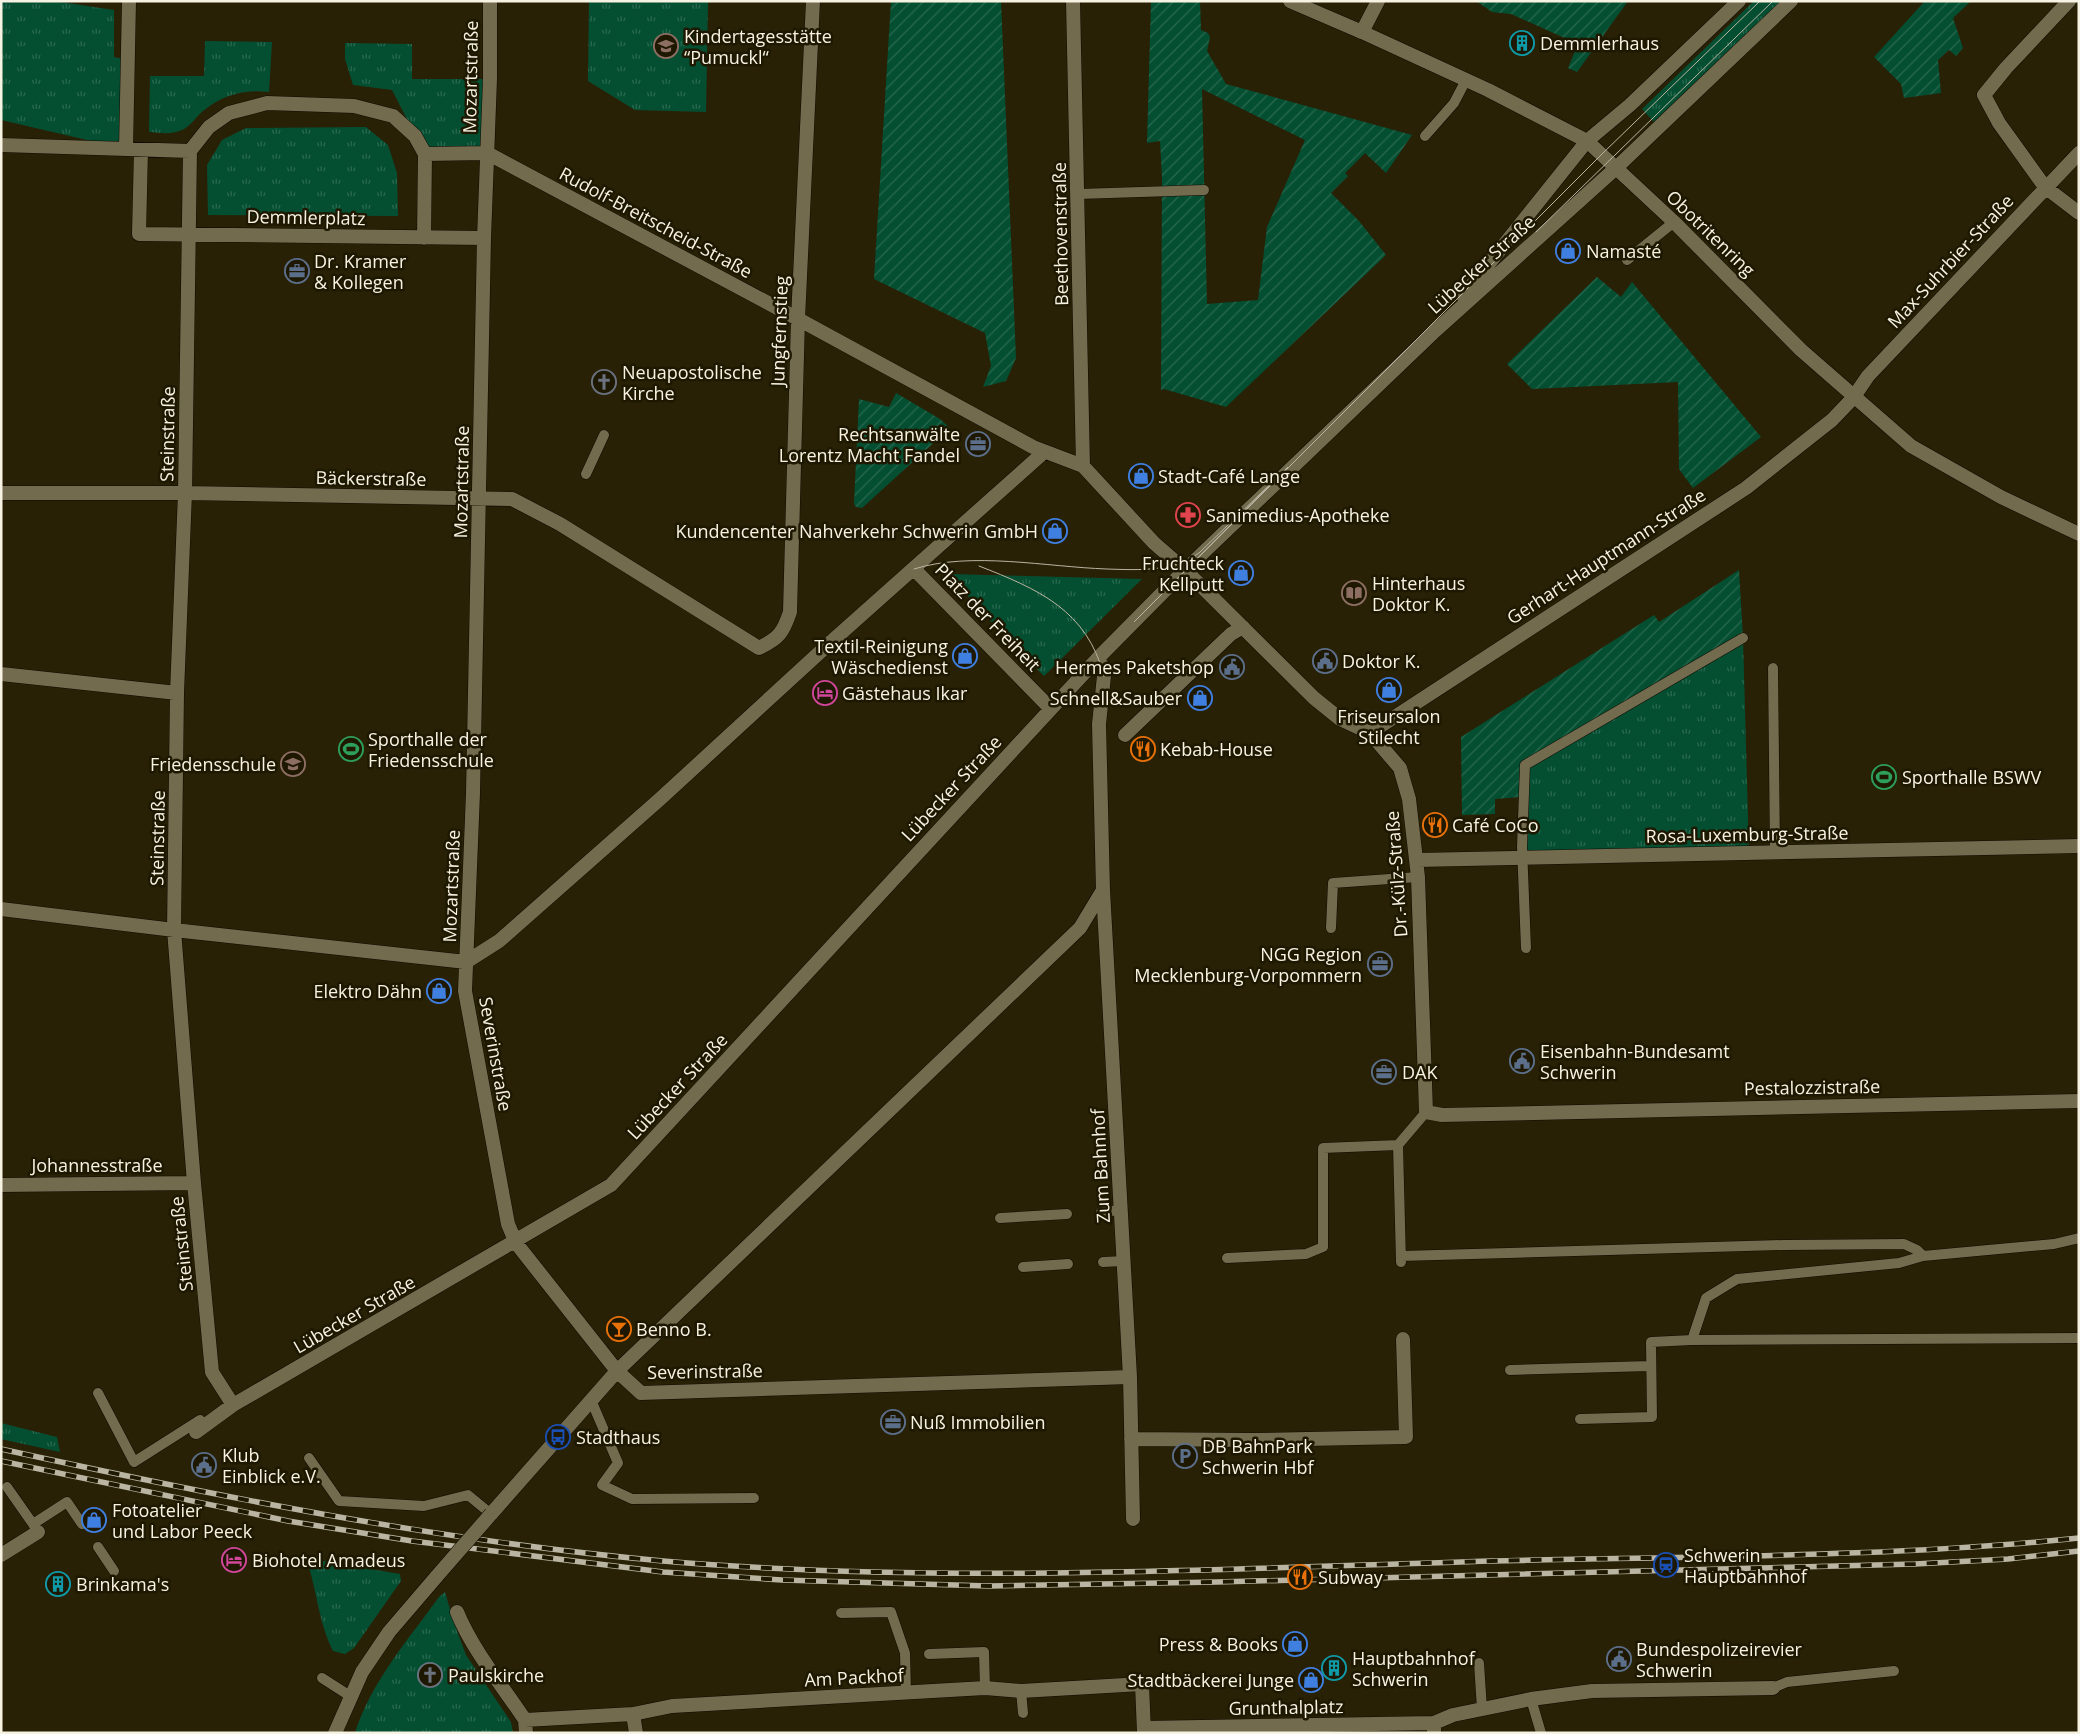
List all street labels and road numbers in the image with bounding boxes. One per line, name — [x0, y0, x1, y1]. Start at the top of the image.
street label: Mozartstraße — [457, 20, 483, 134]
street label: Rudolf-Breitscheid-Straße — [555, 161, 757, 283]
street label: Beethovenstraße — [1047, 162, 1073, 306]
street label: Obotritenring — [1662, 185, 1761, 282]
street label: Max-Suhrbier-Straße — [1882, 189, 2018, 333]
street label: Demmlerplatz — [246, 204, 366, 230]
street label: Lübecker Straße — [1422, 209, 1540, 319]
street label: Jungfernstieg — [765, 275, 793, 389]
street label: Steinstraße — [154, 386, 180, 482]
street label: Mozartstraße — [448, 425, 474, 539]
street label: Bäckerstraße — [315, 465, 427, 491]
street label: Gerhart-Hauptmann-Straße — [1502, 483, 1710, 629]
street label: Platz der Freiheit — [930, 558, 1046, 676]
street label: Lübecker Straße — [896, 730, 1006, 846]
street label: Steinstraße — [144, 790, 170, 886]
street label: Dr.-Külz-Straße — [1380, 810, 1412, 938]
street label: Rosa-Luxemburg-Straße — [1645, 820, 1849, 848]
street label: Mozartstraße — [437, 829, 465, 943]
street label: Severinstraße — [474, 995, 518, 1113]
street label: Lübecker Straße — [622, 1028, 732, 1144]
street label: Pestalozzistraße — [1744, 1074, 1880, 1100]
street label: Zum Bahnhof — [1085, 1107, 1115, 1224]
street label: Johannesstraße — [29, 1153, 163, 1177]
street label: Steinstraße — [164, 1195, 198, 1293]
street label: Lübecker Straße — [289, 1269, 419, 1359]
street label: Severinstraße — [647, 1358, 763, 1384]
street label: Am Packhof — [804, 1662, 905, 1692]
street label: Grunthalplatz — [1228, 1694, 1344, 1720]

